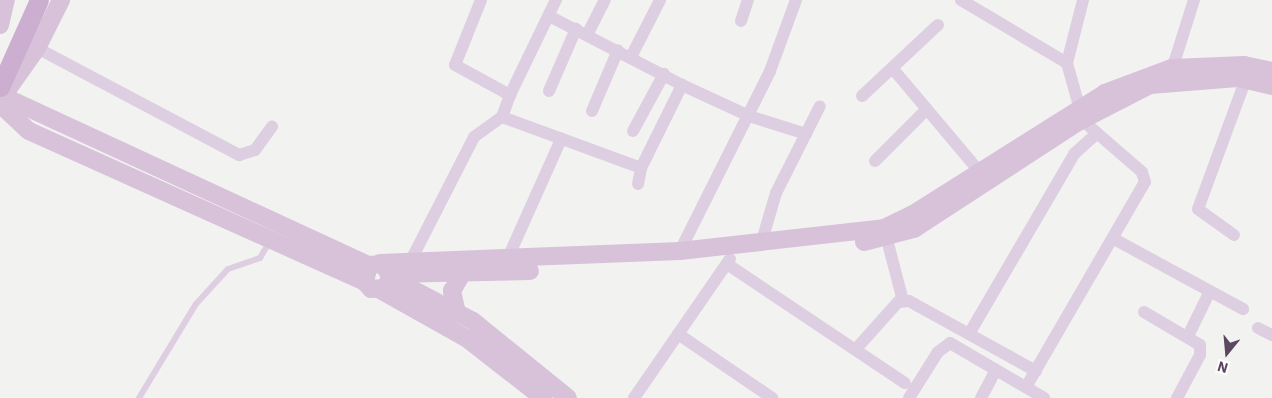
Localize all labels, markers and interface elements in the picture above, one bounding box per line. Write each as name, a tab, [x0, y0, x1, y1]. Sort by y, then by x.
north arrow	[1202, 328, 1252, 378]
text: N	[1215, 357, 1230, 377]

